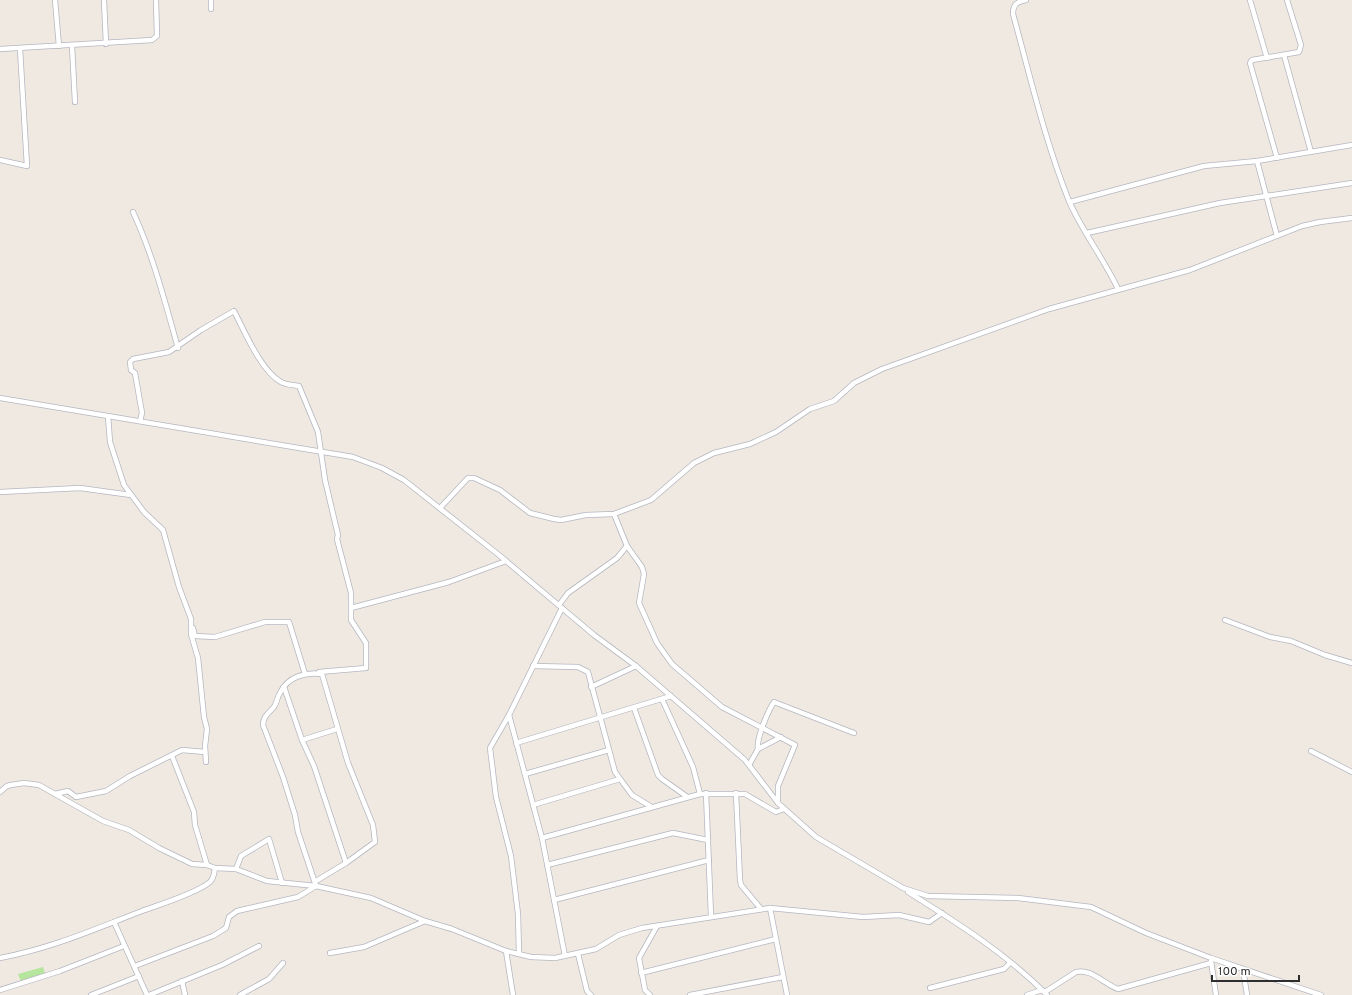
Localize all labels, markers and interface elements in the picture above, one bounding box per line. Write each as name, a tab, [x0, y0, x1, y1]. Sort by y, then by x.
scale bar	[1212, 957, 1299, 983]
text: 100 m	[1218, 964, 1251, 980]

